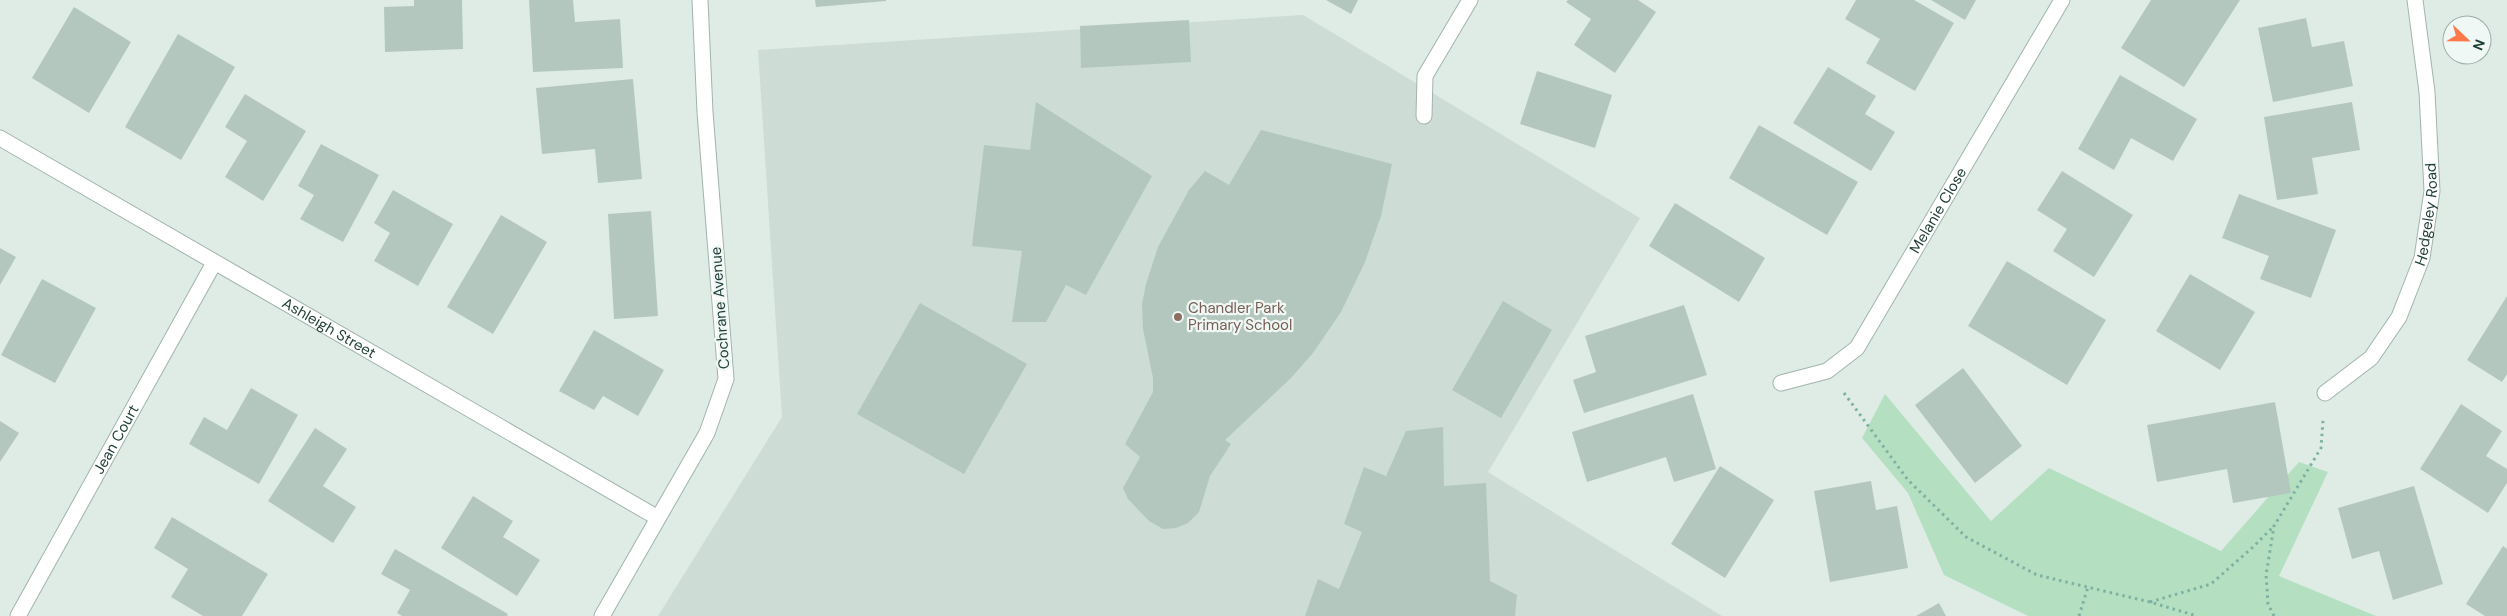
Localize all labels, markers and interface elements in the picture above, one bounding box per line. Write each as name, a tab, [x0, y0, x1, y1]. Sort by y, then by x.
north arrow	[2442, 15, 2492, 65]
text: N	[2469, 37, 2489, 53]
street label: Hedgeley Road	[2410, 162, 2442, 269]
street label: Melanie Close	[1905, 164, 1971, 257]
street label: Cochrane Avenue	[706, 246, 734, 370]
street label: Ashleigh Street	[279, 293, 380, 363]
place label: Chandler Park Primary School	[1188, 298, 1292, 335]
marker: Chandler Park Primary School	[1172, 311, 1184, 323]
street label: Jean Court	[89, 401, 143, 478]

